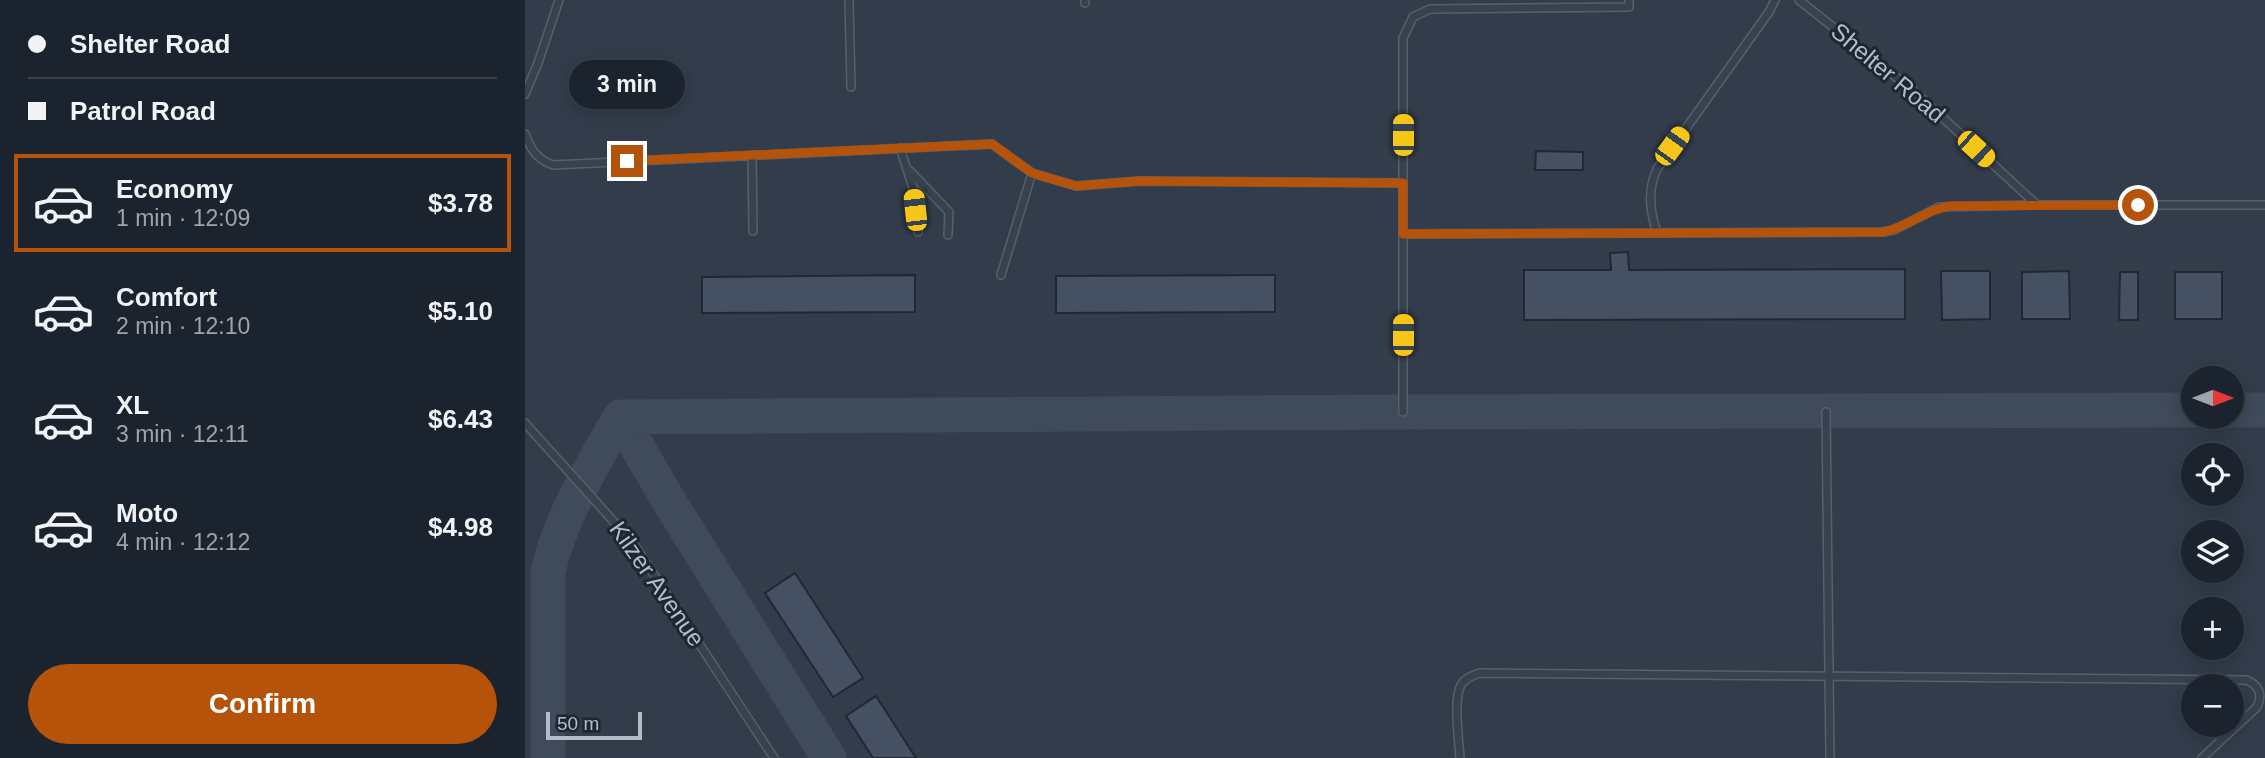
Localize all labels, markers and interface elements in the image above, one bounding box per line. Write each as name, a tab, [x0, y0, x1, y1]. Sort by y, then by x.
street label: Shelter Road	[1826, 17, 1951, 128]
text: Shelter Road	[70, 29, 230, 59]
callout: 3 min	[569, 60, 685, 108]
text: 3 min	[597, 71, 657, 97]
text: Patrol Road	[70, 96, 216, 126]
car	[1393, 114, 1414, 156]
car	[1652, 123, 1693, 169]
car	[1954, 127, 1999, 171]
route end	[611, 145, 643, 177]
icon: car	[32, 172, 95, 235]
text: Economy	[116, 174, 233, 204]
text: $3.78	[428, 188, 493, 218]
car	[903, 188, 928, 232]
route start	[2122, 189, 2154, 221]
text: 1 min · 12:09	[116, 205, 250, 231]
icon: car	[32, 280, 95, 343]
text: Comfort	[116, 282, 217, 312]
text: $5.10	[428, 296, 493, 326]
text: 2 min · 12:10	[116, 313, 250, 339]
car	[1393, 314, 1414, 356]
north arrow	[2181, 366, 2243, 429]
map controls	[2181, 366, 2244, 737]
icon: car	[32, 388, 95, 451]
text: XL	[116, 390, 149, 420]
text: $6.43	[428, 404, 493, 434]
text: 3 min · 12:11	[116, 421, 249, 447]
button: locate	[2181, 443, 2244, 506]
icon: car	[32, 496, 95, 559]
text: Moto	[116, 498, 178, 528]
text: $4.98	[428, 512, 493, 542]
street label: Kilzer Avenue	[604, 516, 710, 651]
button: layers	[2181, 520, 2244, 583]
text: 4 min · 12:12	[116, 529, 250, 555]
button: +	[2181, 597, 2244, 660]
button: Confirm	[28, 664, 497, 744]
button: −	[2181, 674, 2244, 737]
scale bar	[546, 709, 642, 741]
text: 50 m	[557, 713, 599, 734]

